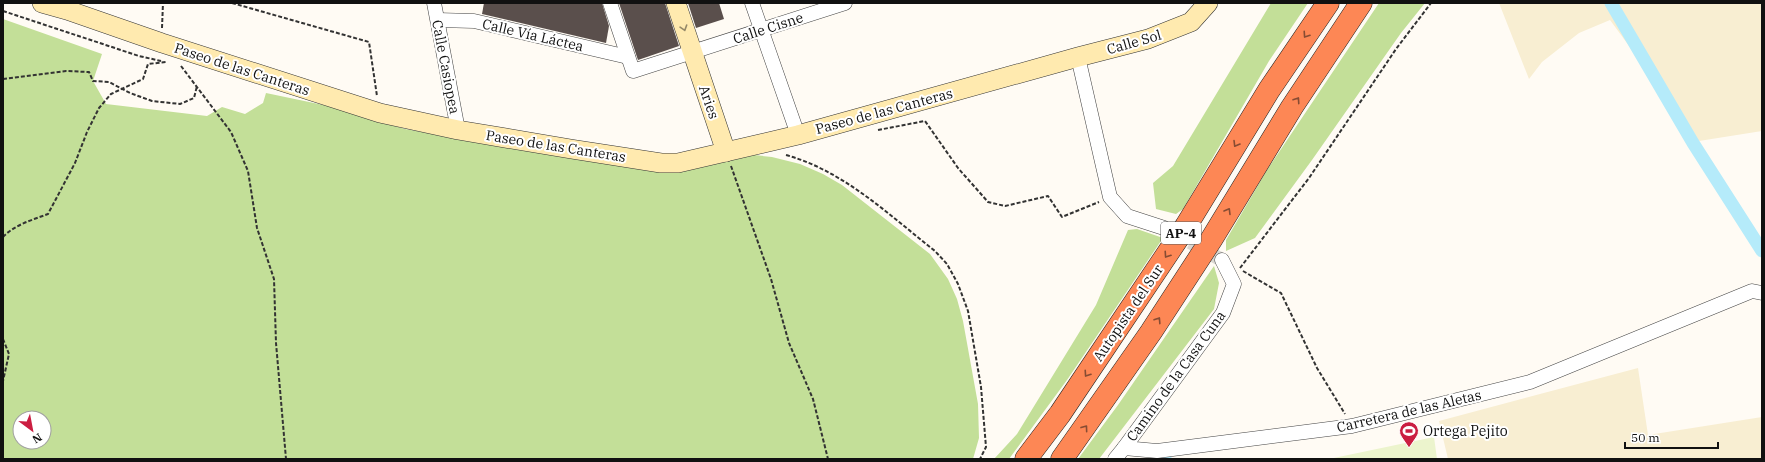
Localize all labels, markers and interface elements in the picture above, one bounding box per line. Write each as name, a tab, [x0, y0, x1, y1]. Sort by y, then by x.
street label: Calle Cisne	[731, 8, 805, 48]
street label: Calle Vía Láctea	[481, 15, 586, 55]
street label: Calle Casiopea	[428, 18, 464, 116]
one-way arrow	[679, 24, 688, 31]
street label: Calle Sol	[1105, 26, 1163, 58]
one-way arrow	[1303, 31, 1311, 38]
street label: Paseo de las Canteras	[172, 39, 312, 99]
street label: Aries	[695, 83, 723, 121]
street label: Paseo de las Canteras	[813, 84, 955, 138]
one-way arrow	[1292, 97, 1299, 104]
street label: Paseo de las Canteras	[485, 126, 627, 166]
one-way arrow	[1233, 140, 1240, 147]
one-way arrow	[1224, 208, 1231, 215]
road number: AP-4	[1161, 222, 1201, 244]
one-way arrow	[1165, 250, 1172, 257]
street label: Autopista del Sur	[1089, 260, 1167, 365]
street label: Camino de la Casa Cuna	[1122, 307, 1230, 445]
one-way arrow	[1153, 317, 1161, 324]
one-way arrow	[1084, 370, 1092, 377]
street label: Carretera de las Aletas	[1335, 386, 1483, 436]
north arrow	[12, 410, 52, 450]
sports icon: Ortega Pejito	[1398, 420, 1420, 448]
place label: Ortega Pejito	[1423, 422, 1508, 440]
scale bar	[1625, 424, 1718, 450]
one-way arrow	[1080, 425, 1087, 432]
text: N	[30, 430, 45, 447]
text: 50 m	[1631, 430, 1660, 445]

